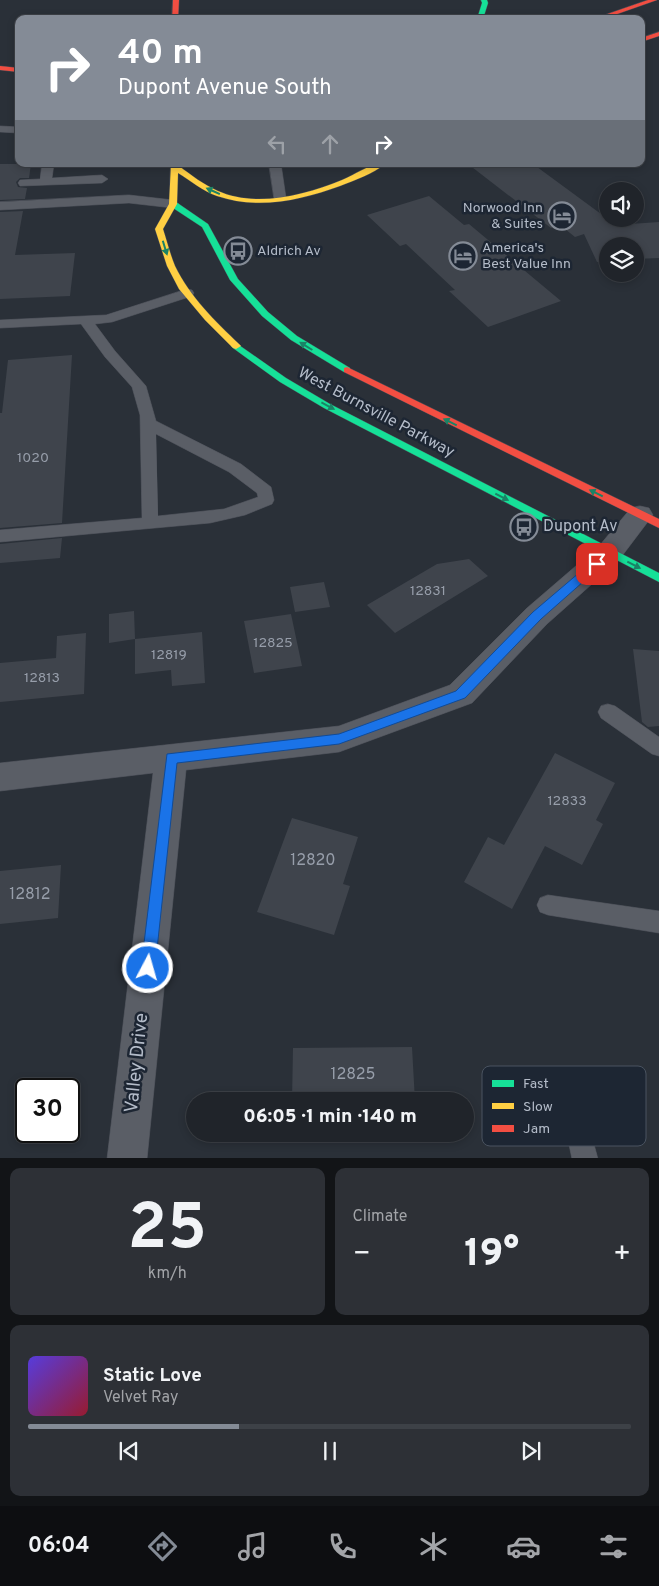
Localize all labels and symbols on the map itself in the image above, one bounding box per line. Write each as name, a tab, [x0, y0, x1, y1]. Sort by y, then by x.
one-way arrow	[206, 187, 220, 195]
place label: Norwood Inn & Suites	[463, 200, 543, 233]
hotel icon: Norwood Inn & Suites	[547, 201, 577, 231]
bus stop icon: Aldrich Av	[223, 236, 253, 266]
place label: America's Best Value Inn	[482, 240, 571, 273]
one-way arrow	[162, 241, 170, 256]
hotel icon: America's Best Value Inn	[448, 241, 478, 271]
place label: Aldrich Av	[257, 243, 321, 260]
one-way arrow	[300, 341, 313, 350]
street label: West Burnsville Parkway	[294, 363, 458, 463]
one-way arrow	[321, 402, 334, 411]
one-way arrow	[443, 417, 457, 425]
house number: 1020	[17, 450, 49, 467]
one-way arrow	[589, 489, 603, 497]
one-way arrow	[495, 493, 509, 501]
bus stop icon: Dupont Av	[509, 512, 539, 542]
place label: Dupont Av	[543, 517, 617, 537]
pin	[576, 543, 618, 585]
one-way arrow	[627, 562, 641, 570]
house number: 12831	[410, 583, 446, 600]
house number: 12825	[253, 635, 293, 652]
house number: 12819	[151, 647, 187, 664]
house number: 12813	[24, 670, 60, 687]
house number: 12833	[547, 793, 587, 810]
house number: 12820	[290, 851, 336, 871]
house number: 12812	[9, 885, 51, 905]
position arrow	[121, 941, 173, 993]
street label: Valley Drive	[120, 1012, 154, 1114]
house number: 12825	[331, 1065, 375, 1085]
legend	[482, 1066, 646, 1146]
text: Fast	[523, 1076, 549, 1093]
speed limit sign: 30	[15, 1078, 80, 1143]
text: Slow	[523, 1099, 553, 1116]
text: Jam	[523, 1121, 550, 1138]

